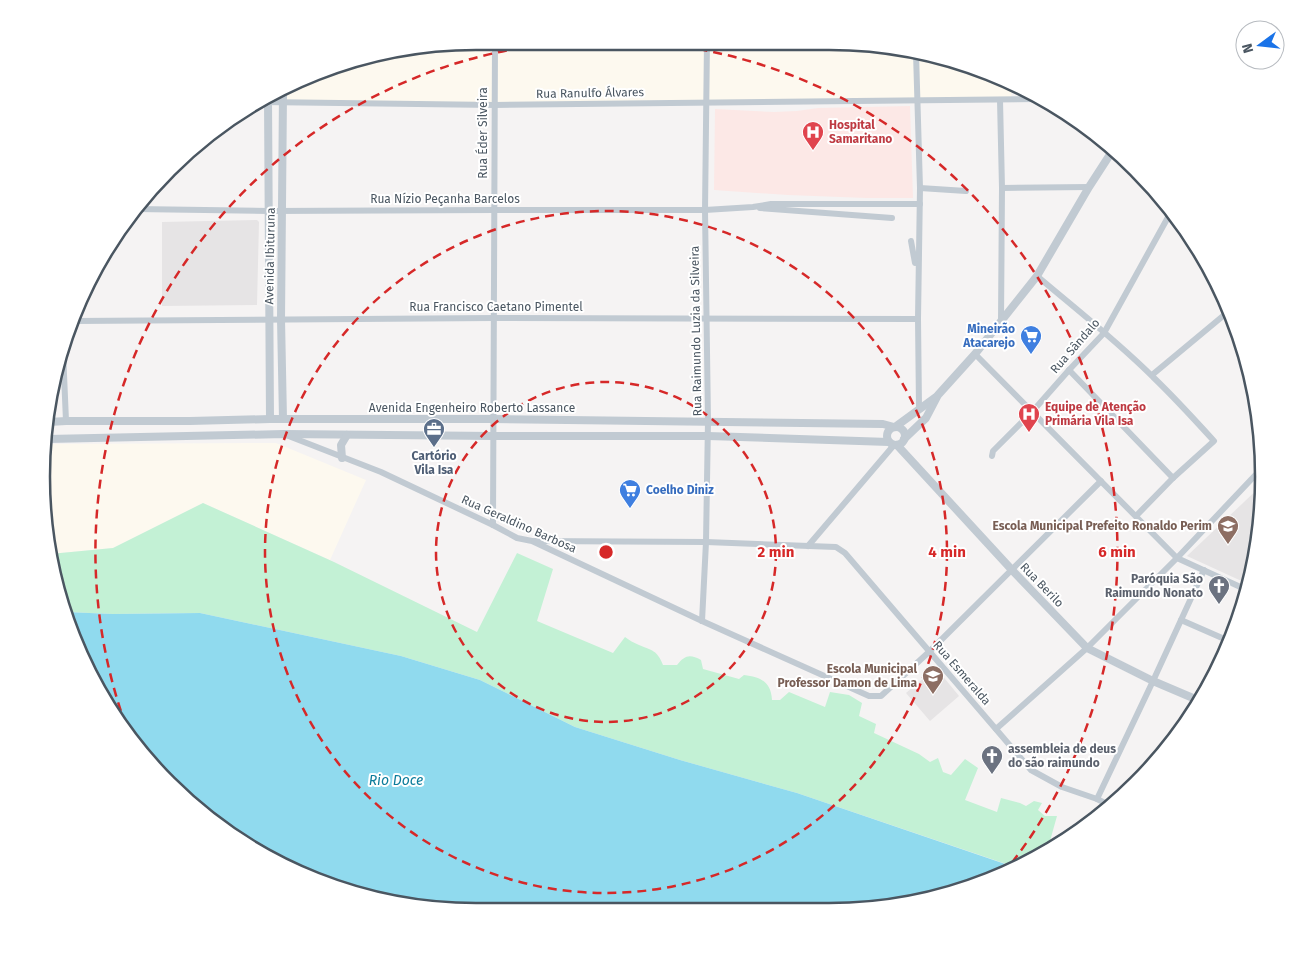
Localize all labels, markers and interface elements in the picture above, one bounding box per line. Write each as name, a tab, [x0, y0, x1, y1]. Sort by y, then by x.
north arrow	[1235, 20, 1285, 70]
text: N	[1239, 42, 1257, 55]
street label: Rua Ranulfo Álvares	[536, 84, 645, 101]
street label: Rua Éder Silveira	[475, 87, 490, 179]
place label: Hospital Samaritano	[829, 118, 892, 146]
hospital icon: Hospital Samaritano	[801, 120, 825, 151]
street label: Rua Nízio Peçanha Barcelos	[370, 192, 520, 206]
street label: Avenida Ibituruna	[262, 207, 278, 305]
street label: Rua Raimundo Luzia da Silveira	[688, 246, 704, 416]
street label: Rua Francisco Caetano Pimentel	[409, 300, 583, 314]
street label: Rua Sândalo	[1047, 316, 1103, 376]
place label: Mineirão Atacarejo	[962, 322, 1015, 350]
supermarket icon: Mineirão Atacarejo	[1019, 324, 1043, 355]
place label: Equipe de Atenção Primária Vila Isa	[1045, 400, 1146, 428]
street label: Avenida Engenheiro Roberto Lassance	[369, 401, 575, 415]
hospital icon: Equipe de Atenção Primária Vila Isa	[1017, 402, 1041, 433]
office icon: Cartório Vila Isa	[422, 417, 446, 448]
place label: Cartório Vila Isa	[412, 449, 456, 477]
supermarket icon: Coelho Diniz	[618, 478, 642, 509]
place label: Coelho Diniz	[646, 483, 714, 497]
street label: Rua Geraldino Barbosa	[459, 492, 579, 556]
school or university icon: Escola Municipal Prefeito Ronaldo Perim	[1216, 514, 1240, 545]
place label: Escola Municipal Prefeito Ronaldo Perim	[992, 519, 1212, 533]
centre of rings	[597, 543, 615, 561]
text: 2 min	[758, 543, 794, 561]
text: 4 min	[928, 543, 966, 561]
text: 6 min	[1098, 543, 1136, 561]
street label: Rua Berilo	[1017, 560, 1067, 610]
place label: Paróquia São Raimundo Nonato	[1105, 572, 1203, 600]
church icon: Paróquia São Raimundo Nonato	[1207, 574, 1231, 605]
street label: Rua Esmeralda	[930, 638, 994, 708]
place label: Escola Municipal Professor Damon de Lima	[778, 662, 917, 690]
school or university icon: Escola Municipal Professor Damon de Lima	[921, 664, 945, 695]
place label: assembleia de deus do são raimundo	[1008, 742, 1116, 770]
church icon: assembleia de deus do são raimundo	[980, 744, 1004, 775]
water label: Rio Doce	[369, 772, 423, 789]

